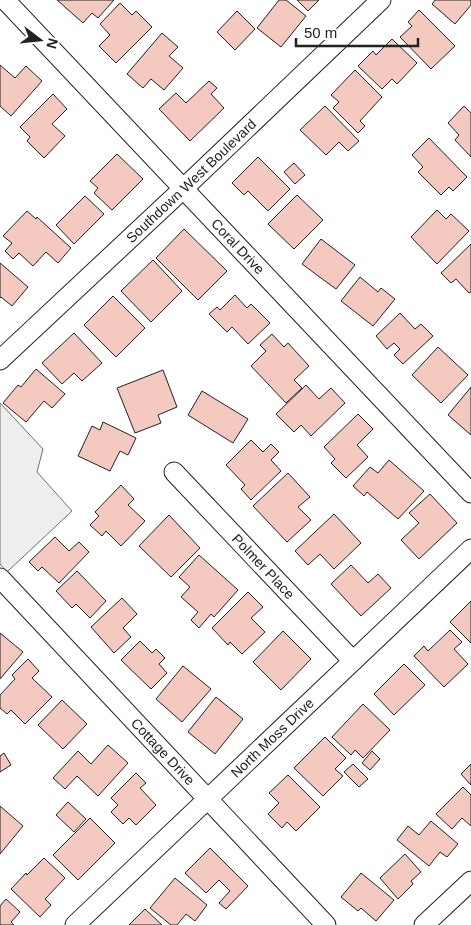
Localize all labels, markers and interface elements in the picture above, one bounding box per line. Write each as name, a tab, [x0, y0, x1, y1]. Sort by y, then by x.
north arrow	[15, 15, 65, 65]
scale bar	[296, 15, 418, 47]
text: 50 m	[304, 24, 337, 41]
text: N	[43, 37, 62, 51]
street label: Southdown West Boulevard	[123, 116, 259, 246]
street label: Coral Drive	[208, 215, 268, 277]
street label: Polmer Place	[229, 531, 298, 602]
street label: North Moss Drive	[227, 695, 317, 781]
street label: Cottage Drive	[128, 715, 198, 788]

